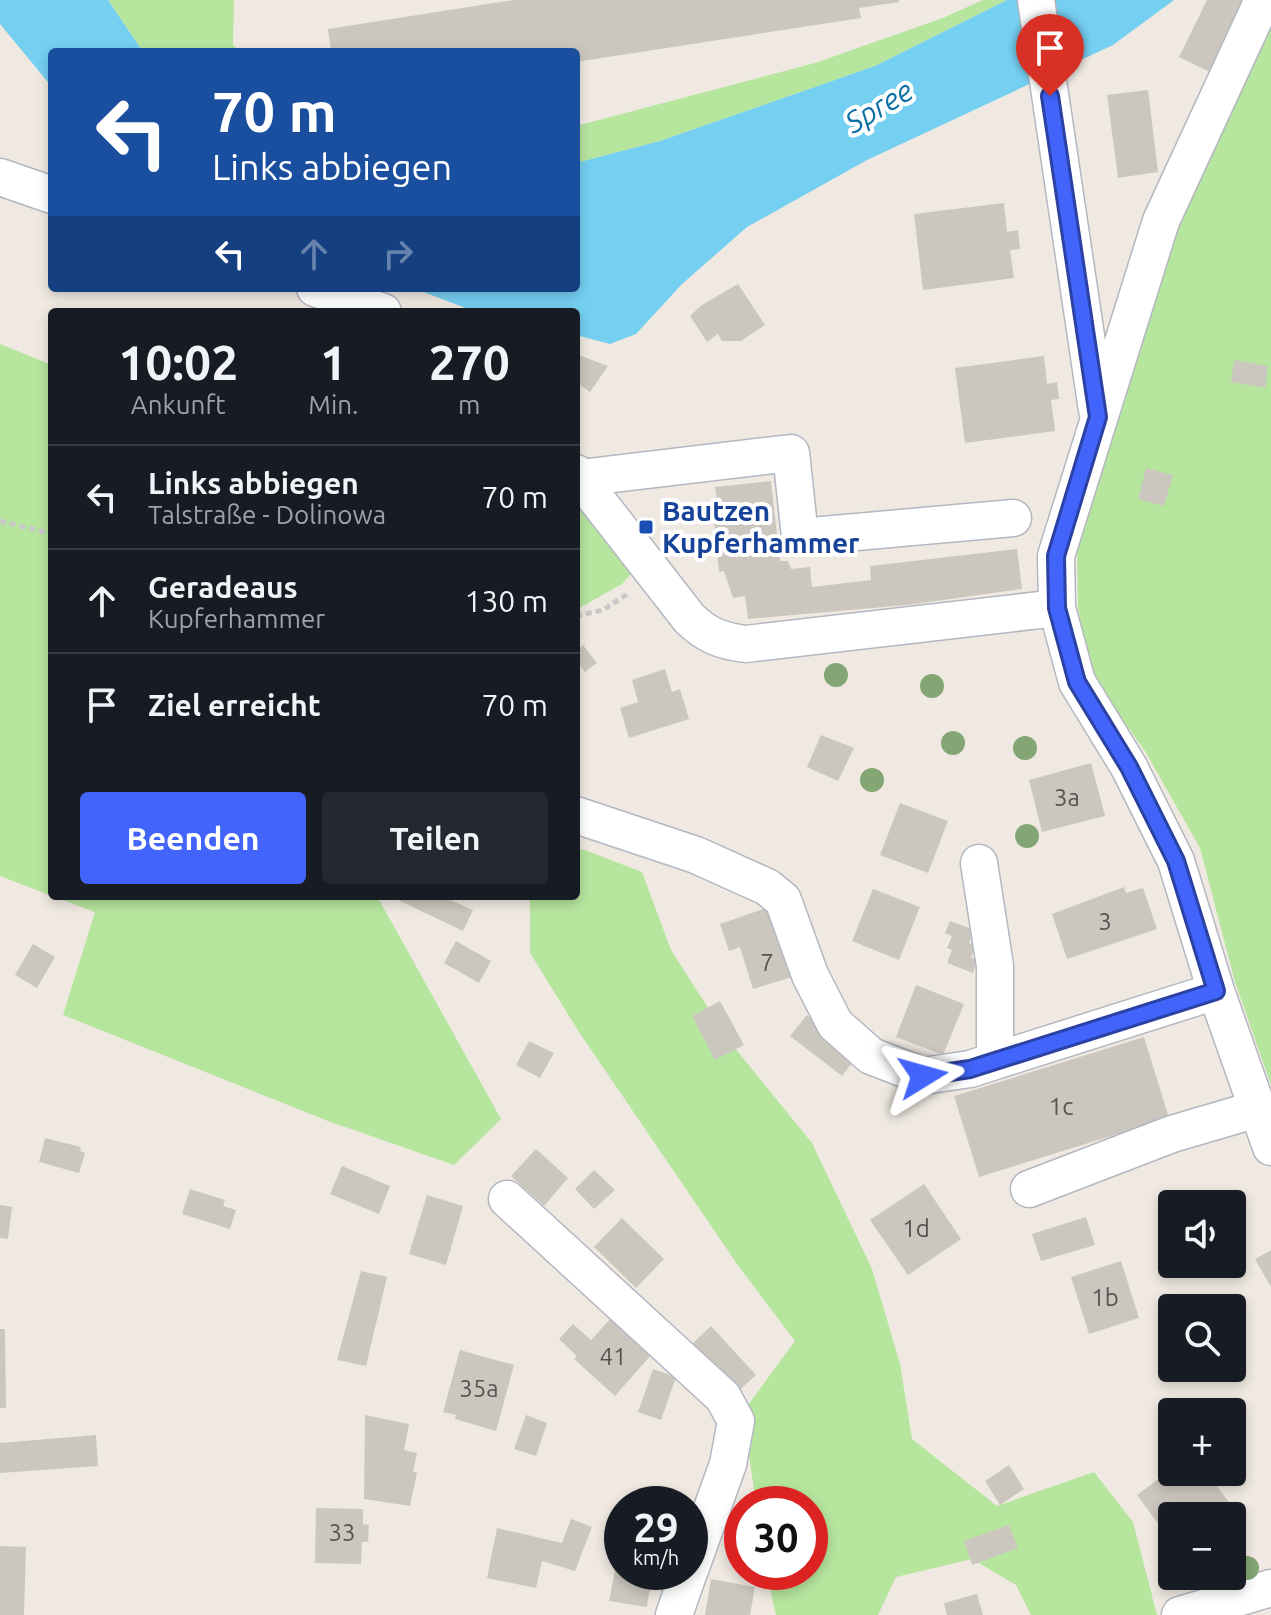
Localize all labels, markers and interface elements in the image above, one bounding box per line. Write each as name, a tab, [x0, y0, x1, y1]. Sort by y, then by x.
pin	[1016, 14.0, 1084, 96]
icon: arrive	[1028, 26, 1072, 70]
water label: Spree	[838, 73, 918, 140]
icon: left	[80, 80, 184, 184]
text: 70 m	[212, 80, 337, 143]
text: Links abbiegen	[212, 146, 452, 187]
icon: left	[208, 232, 252, 276]
icon: ahead	[292, 232, 336, 276]
icon: right	[376, 232, 420, 276]
text: 10:02	[118, 335, 238, 389]
text: 1	[320, 335, 347, 389]
text: 270	[429, 335, 510, 389]
text: Ankunft	[131, 390, 226, 419]
text: Min.	[308, 390, 359, 419]
text: m	[458, 390, 480, 419]
text: Links abbiegen	[148, 466, 359, 500]
icon: left	[80, 475, 124, 519]
text: 70 m	[481, 480, 548, 514]
place label: Bautzen Kupferhammer	[662, 495, 860, 558]
text: Talstraße - Dolinowa	[148, 500, 386, 529]
marker: Bautzen Kupferhammer	[637, 518, 655, 536]
text: Geradeaus	[148, 570, 298, 604]
icon: ahead	[80, 579, 124, 623]
text: 130 m	[464, 584, 548, 618]
text: Kupferhammer	[148, 604, 325, 633]
icon: arrive	[80, 683, 124, 727]
text: Ziel erreicht	[148, 688, 321, 722]
text: 70 m	[481, 688, 548, 722]
house number: 3a	[1054, 784, 1080, 811]
button: Beenden	[80, 792, 306, 884]
button: Teilen	[322, 792, 548, 884]
house number: 3	[1098, 908, 1112, 935]
house number: 7	[760, 949, 774, 976]
position arrow	[881, 1034, 965, 1118]
house number: 1c	[1049, 1093, 1073, 1120]
map controls	[1158, 1190, 1246, 1590]
button: sound	[1158, 1190, 1246, 1278]
house number: 1d	[902, 1215, 930, 1242]
house number: 1b	[1091, 1284, 1119, 1311]
button: search	[1158, 1294, 1246, 1382]
house number: 41	[599, 1343, 627, 1370]
house number: 35a	[459, 1375, 499, 1402]
button: +	[1158, 1398, 1246, 1486]
speed limit sign: 30	[724, 1486, 828, 1590]
button: −	[1158, 1502, 1246, 1590]
text: 29	[633, 1505, 679, 1550]
house number: 33	[328, 1519, 356, 1546]
text: km/h	[633, 1546, 679, 1569]

